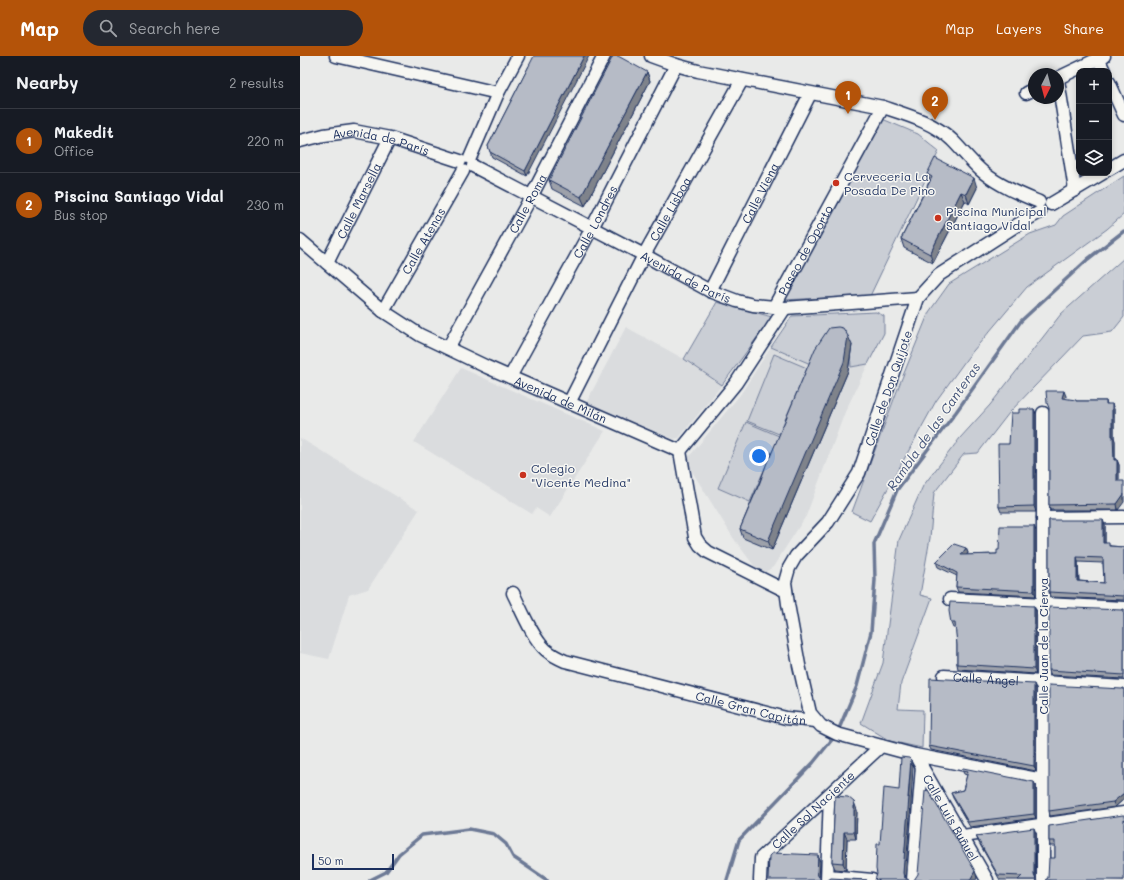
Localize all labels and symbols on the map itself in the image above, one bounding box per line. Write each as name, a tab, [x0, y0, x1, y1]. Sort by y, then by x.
north arrow	[1028, 68, 1064, 104]
pin: 1	[835, 81, 861, 114]
pin: 2	[922, 87, 948, 120]
street label: Avenida de París	[331, 123, 432, 158]
street label: Calle Marsella	[333, 160, 384, 241]
street label: Calle Viena	[738, 160, 782, 226]
place label: Cerveceria La Posada De Pino	[844, 168, 935, 198]
street label: Calle Roma	[505, 171, 550, 236]
street label: Calle Lisboa	[645, 174, 694, 244]
marker: Cerveceria La Posada De Pino	[831, 178, 841, 188]
street label: Calle Londres	[569, 182, 621, 261]
street label: Paseo de Oporto	[774, 202, 836, 298]
place label: Piscina Municipal Santiago Vidal	[946, 203, 1047, 233]
street label: Calle Atenas	[398, 204, 449, 277]
marker: Piscina Municipal Santiago Vidal	[933, 213, 943, 223]
street label: Avenida de París	[638, 247, 733, 306]
street label: Calle de Don Quijote	[861, 328, 915, 448]
water label: Rambla de las Canteras	[882, 359, 984, 493]
street label: Avenida de Milán	[512, 372, 610, 426]
your location	[749, 446, 769, 466]
place label: Colegio "Vicente Medina"	[531, 460, 631, 490]
marker: Colegio "Vicente Medina"	[518, 470, 528, 480]
street label: Calle Juan de la Cierva	[1035, 577, 1051, 715]
street label: Calle Ángel	[953, 669, 1019, 689]
street label: Calle Gran Capitán	[694, 687, 807, 728]
street label: Calle Sol Naciente	[768, 767, 858, 852]
street label: Calle Luis Buñuel	[920, 771, 982, 864]
scale bar	[312, 852, 394, 871]

